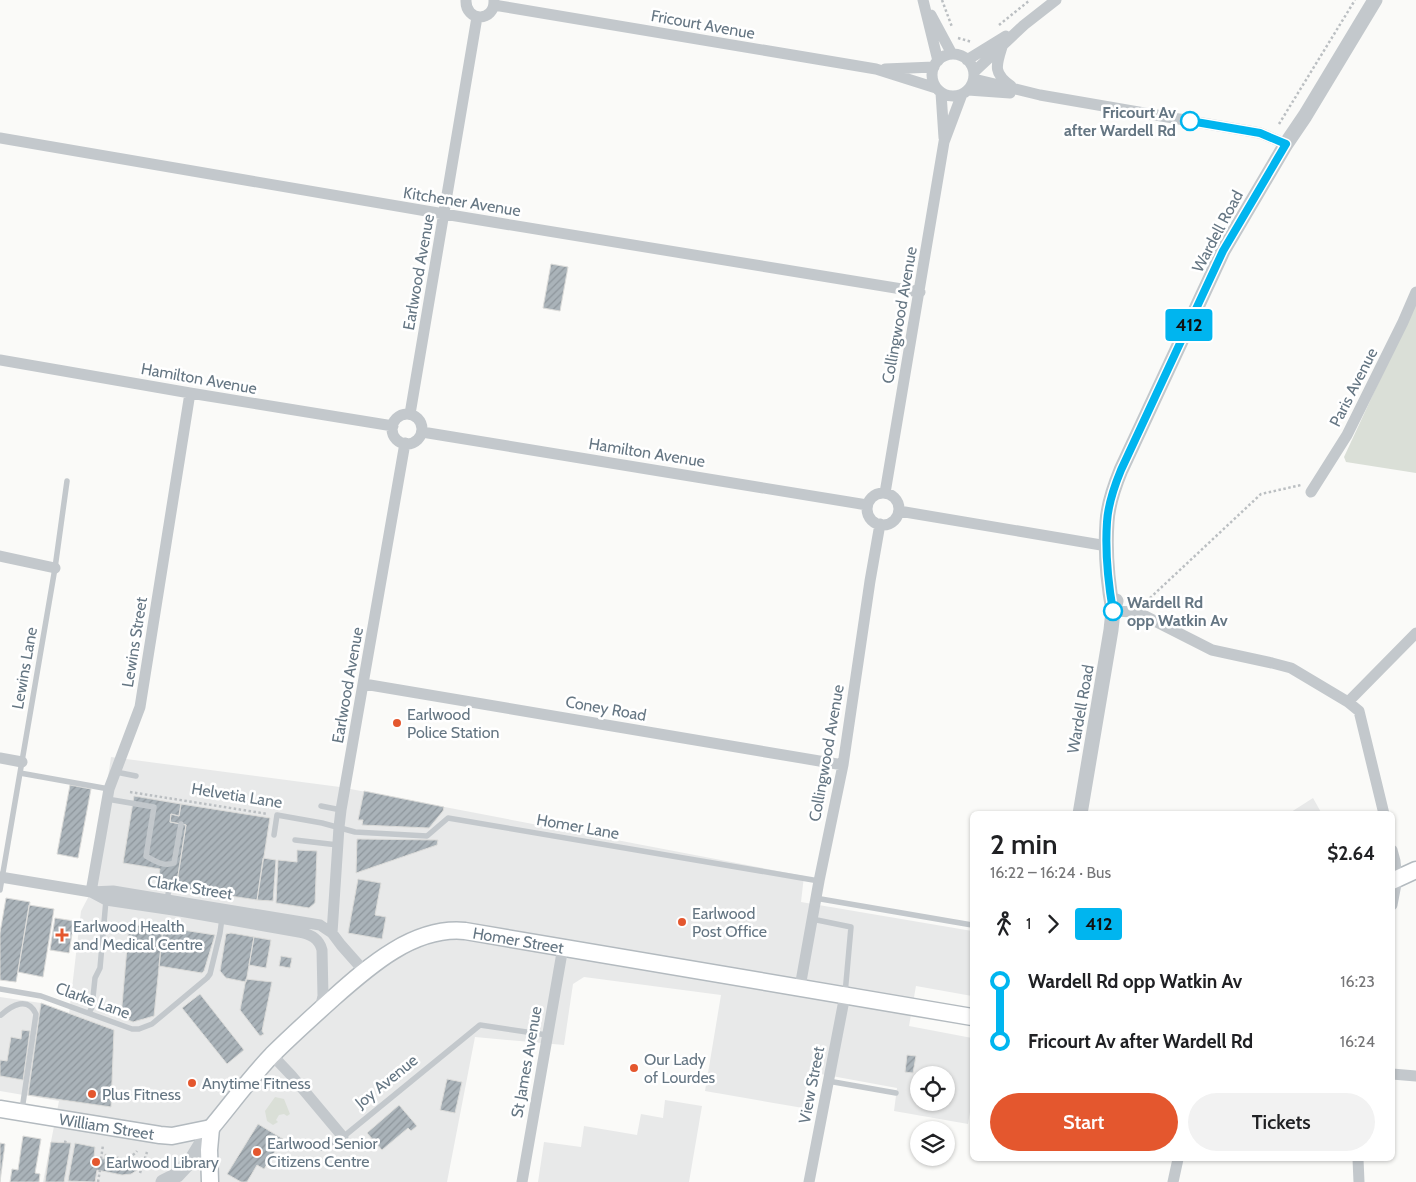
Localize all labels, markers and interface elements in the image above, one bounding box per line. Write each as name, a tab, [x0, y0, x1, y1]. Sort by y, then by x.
street label: Fricourt Avenue	[649, 6, 756, 43]
place label: Fricourt Av after Wardell Rd	[1064, 103, 1176, 140]
marker: Fricourt Av after Wardell Rd	[1180, 111, 1200, 131]
street label: Kitchener Avenue	[402, 183, 522, 220]
street label: Wardell Road	[1188, 187, 1247, 275]
street label: Earlwood Avenue	[399, 213, 438, 332]
street label: Collingwood Avenue	[878, 245, 921, 385]
line badge: 412	[1160, 309, 1218, 341]
text: 412	[1175, 314, 1203, 336]
street label: Paris Avenue	[1325, 345, 1381, 430]
street label: Hamilton Avenue	[139, 359, 258, 398]
street label: Hamilton Avenue	[587, 434, 706, 471]
place label: Wardell Rd opp Watkin Av	[1127, 593, 1228, 630]
street label: Lewins Street	[118, 595, 151, 689]
marker: Wardell Rd opp Watkin Av	[1103, 601, 1123, 621]
street label: Lewins Lane	[8, 626, 41, 711]
street label: Earlwood Avenue	[328, 626, 367, 745]
street label: Wardell Road	[1063, 663, 1098, 755]
street label: Collingwood Avenue	[805, 683, 848, 823]
street label: Coney Road	[564, 692, 648, 725]
place label: Earlwood Police Station	[407, 705, 499, 742]
marker: Earlwood Police Station	[391, 717, 403, 729]
street label: Helvetia Lane	[190, 779, 284, 812]
street label: Homer Lane	[535, 810, 621, 843]
text: 2 min	[990, 827, 1057, 861]
text: $2.64	[1327, 842, 1375, 865]
text: 16:22 – 16:24 · Bus	[990, 863, 1111, 882]
street label: Clarke Street	[146, 871, 235, 904]
place label: Earlwood Post Office	[692, 904, 767, 941]
icon: walk	[990, 910, 1018, 938]
icon: forward	[1039, 910, 1067, 938]
text: 412	[1085, 913, 1112, 935]
text: 1	[1026, 914, 1031, 933]
marker: Earlwood Post Office	[676, 916, 688, 928]
place label: Earlwood Health and Medical Centre	[73, 917, 203, 954]
street label: Homer Street	[471, 923, 566, 958]
marker: Earlwood Health and Medical Centre	[55, 928, 69, 942]
text: Wardell Rd opp Watkin Av	[1028, 970, 1242, 993]
text: 16:23	[1340, 972, 1375, 991]
street label: Clarke Lane	[53, 978, 133, 1023]
street label: St James Avenue	[507, 1005, 546, 1119]
text: Fricourt Av after Wardell Rd	[1028, 1030, 1253, 1053]
text: 16:24	[1340, 1032, 1375, 1051]
street label: View Street	[795, 1044, 828, 1125]
street label: Joy Avenue	[350, 1050, 421, 1113]
place label: Our Lady of Lourdes	[644, 1050, 716, 1087]
marker: Our Lady of Lourdes	[628, 1062, 640, 1074]
map controls	[910, 1066, 955, 1166]
button: locate	[910, 1066, 955, 1111]
place label: Anytime Fitness	[202, 1074, 311, 1093]
marker: Anytime Fitness	[186, 1077, 198, 1089]
place label: Plus Fitness	[102, 1085, 181, 1104]
marker: Plus Fitness	[86, 1088, 98, 1100]
button: Start	[990, 1093, 1178, 1151]
button: Tickets	[1188, 1093, 1375, 1151]
street label: William Street	[58, 1110, 156, 1144]
button: layers	[910, 1121, 955, 1166]
place label: Earlwood Senior Citizens Centre	[267, 1134, 379, 1171]
marker: Earlwood Senior Citizens Centre	[251, 1146, 263, 1158]
place label: Earlwood Library	[106, 1153, 219, 1172]
marker: Earlwood Library	[90, 1156, 102, 1168]

